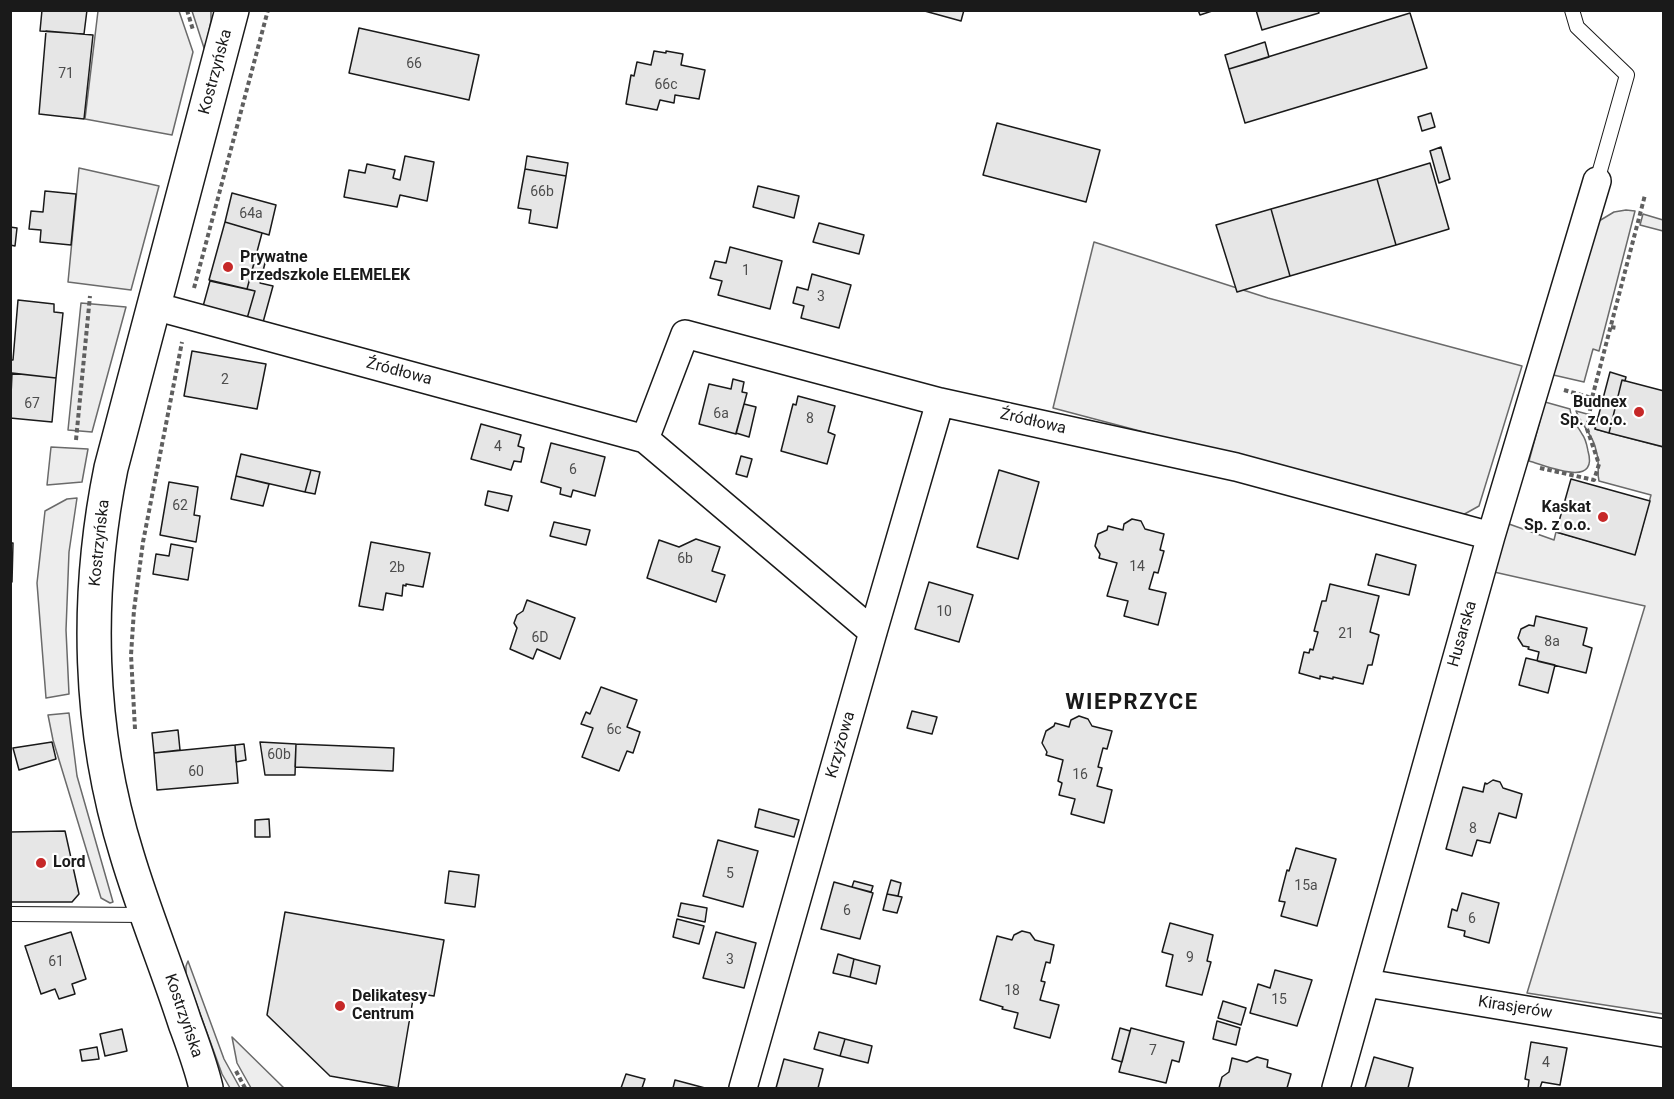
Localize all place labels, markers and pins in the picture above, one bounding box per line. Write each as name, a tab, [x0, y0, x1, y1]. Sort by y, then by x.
place label: Prywatne Przedszkole ELEMELEK	[240, 248, 410, 286]
marker: Prywatne Przedszkole ELEMELEK	[221, 260, 235, 274]
place label: Budnex Sp. z o.o.	[1560, 393, 1627, 431]
marker: Budnex Sp. z o.o.	[1632, 405, 1646, 419]
place label: Kaskat Sp. z o.o.	[1524, 498, 1591, 536]
marker: Kaskat Sp. z o.o.	[1596, 510, 1610, 524]
place label: Lord	[53, 853, 85, 873]
marker: Lord	[34, 856, 48, 870]
place label: Delikatesy Centrum	[352, 987, 427, 1025]
marker: Delikatesy Centrum	[333, 999, 347, 1013]

